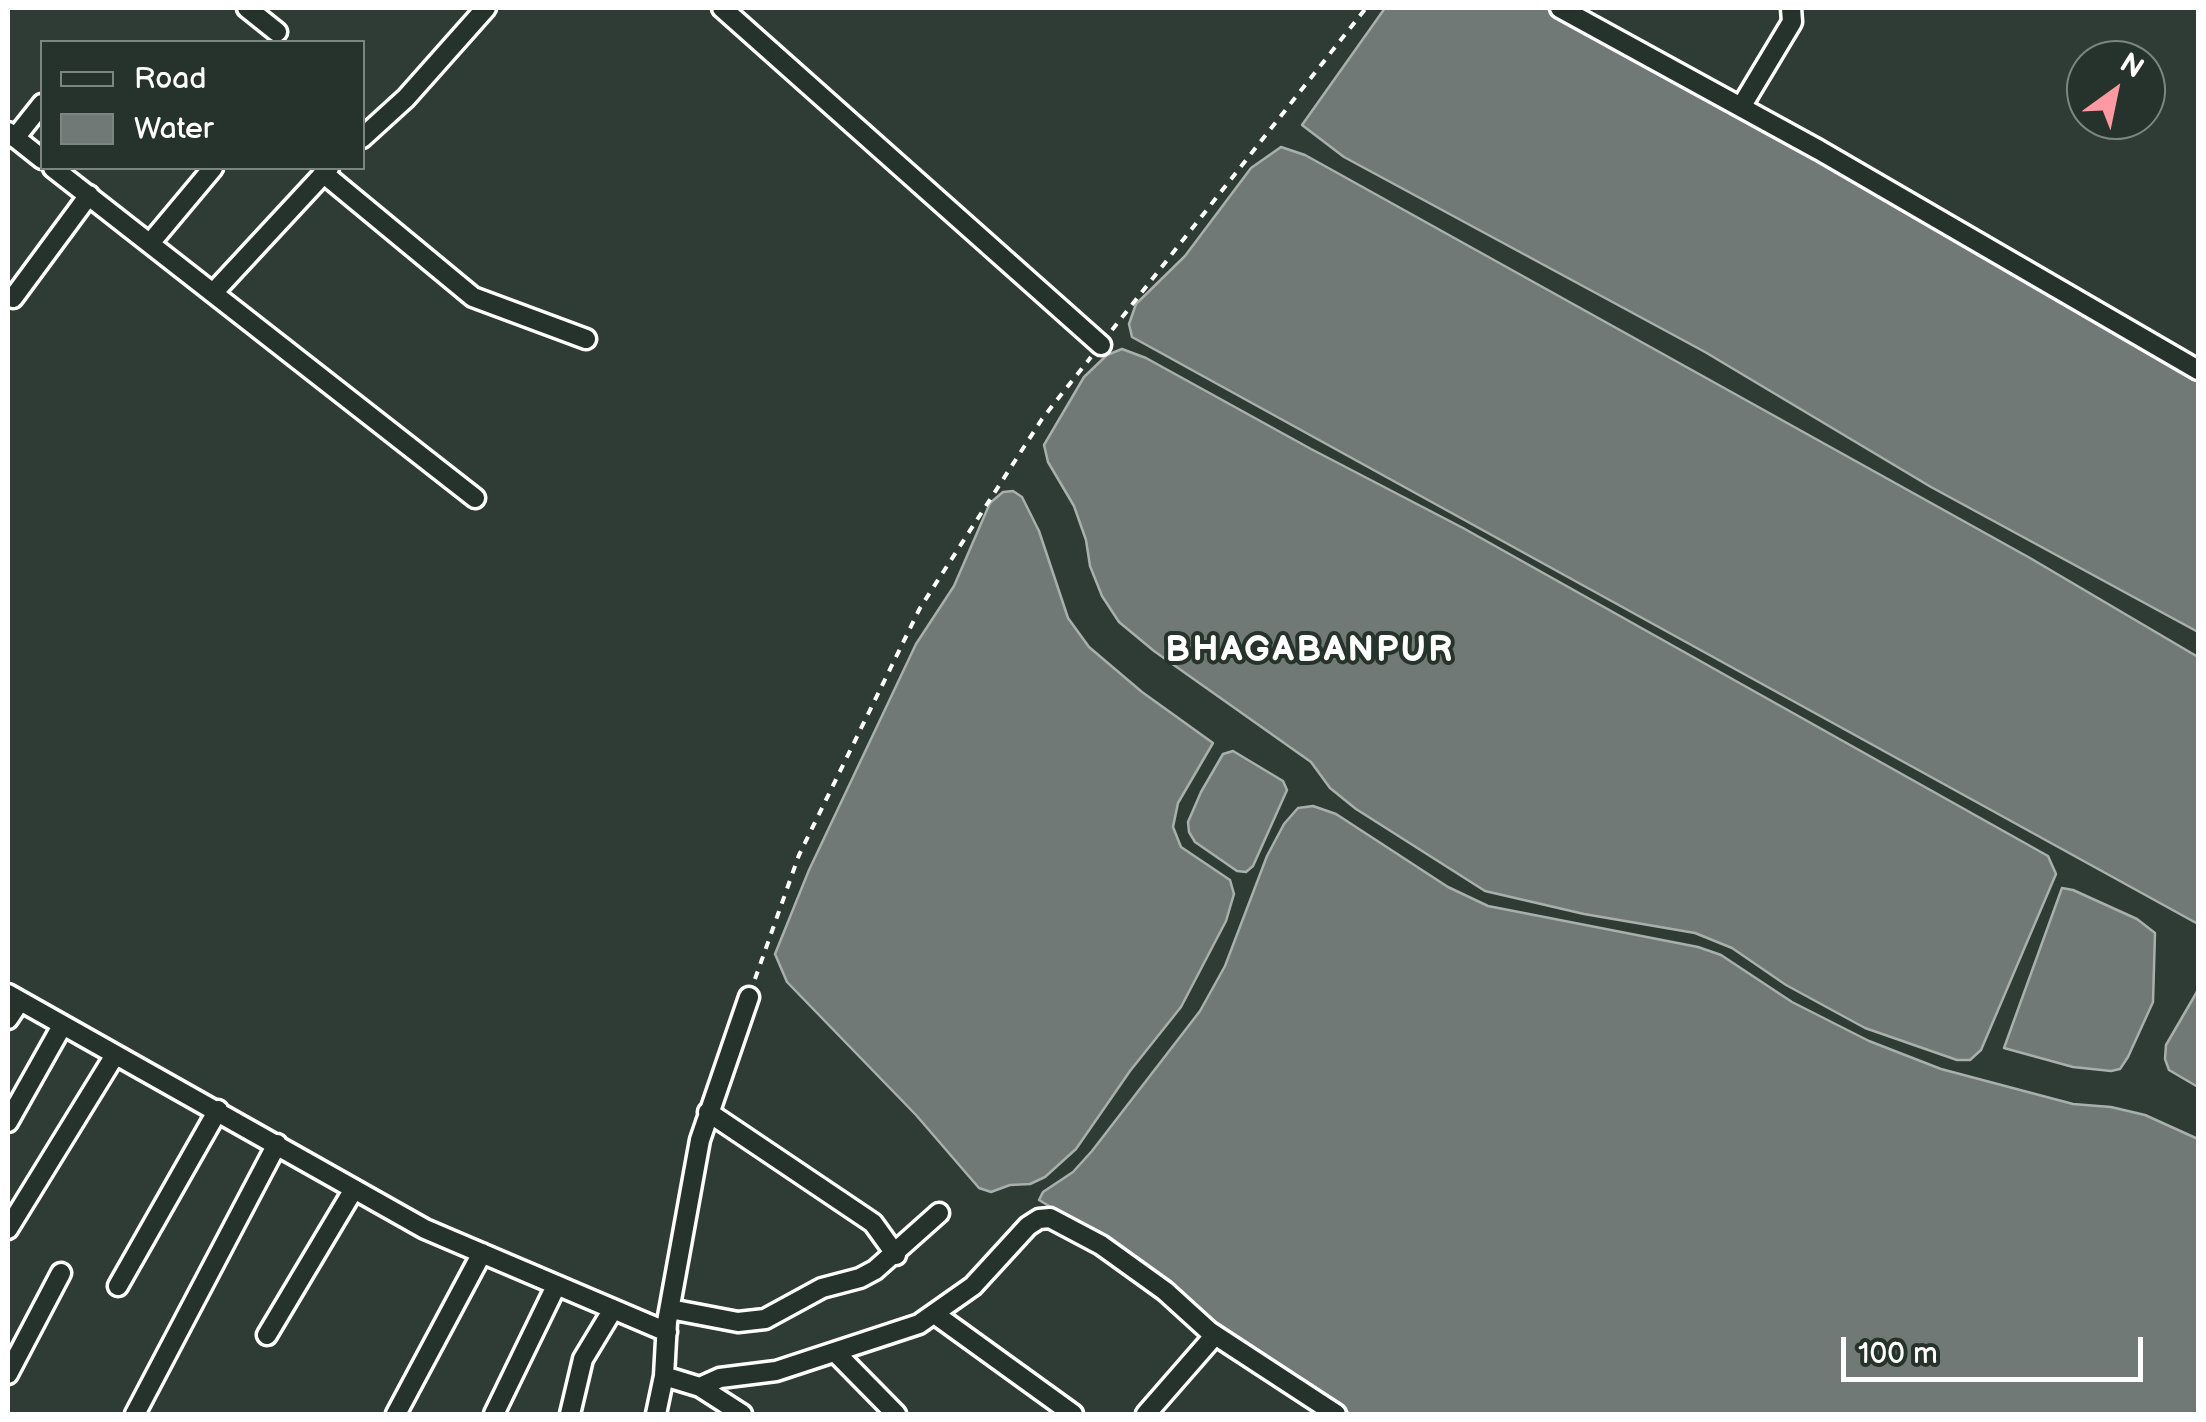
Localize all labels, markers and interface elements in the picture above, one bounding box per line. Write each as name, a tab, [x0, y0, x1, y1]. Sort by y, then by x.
legend	[40, 40, 365, 170]
north arrow	[2066, 40, 2166, 140]
text: N	[2114, 47, 2149, 86]
text: Road	[134, 61, 207, 97]
text: Water	[134, 111, 214, 147]
district label: BHAGABANPUR	[1165, 631, 1455, 673]
scale bar	[1846, 1317, 2148, 1379]
text: 100 m	[1858, 1336, 1938, 1372]

